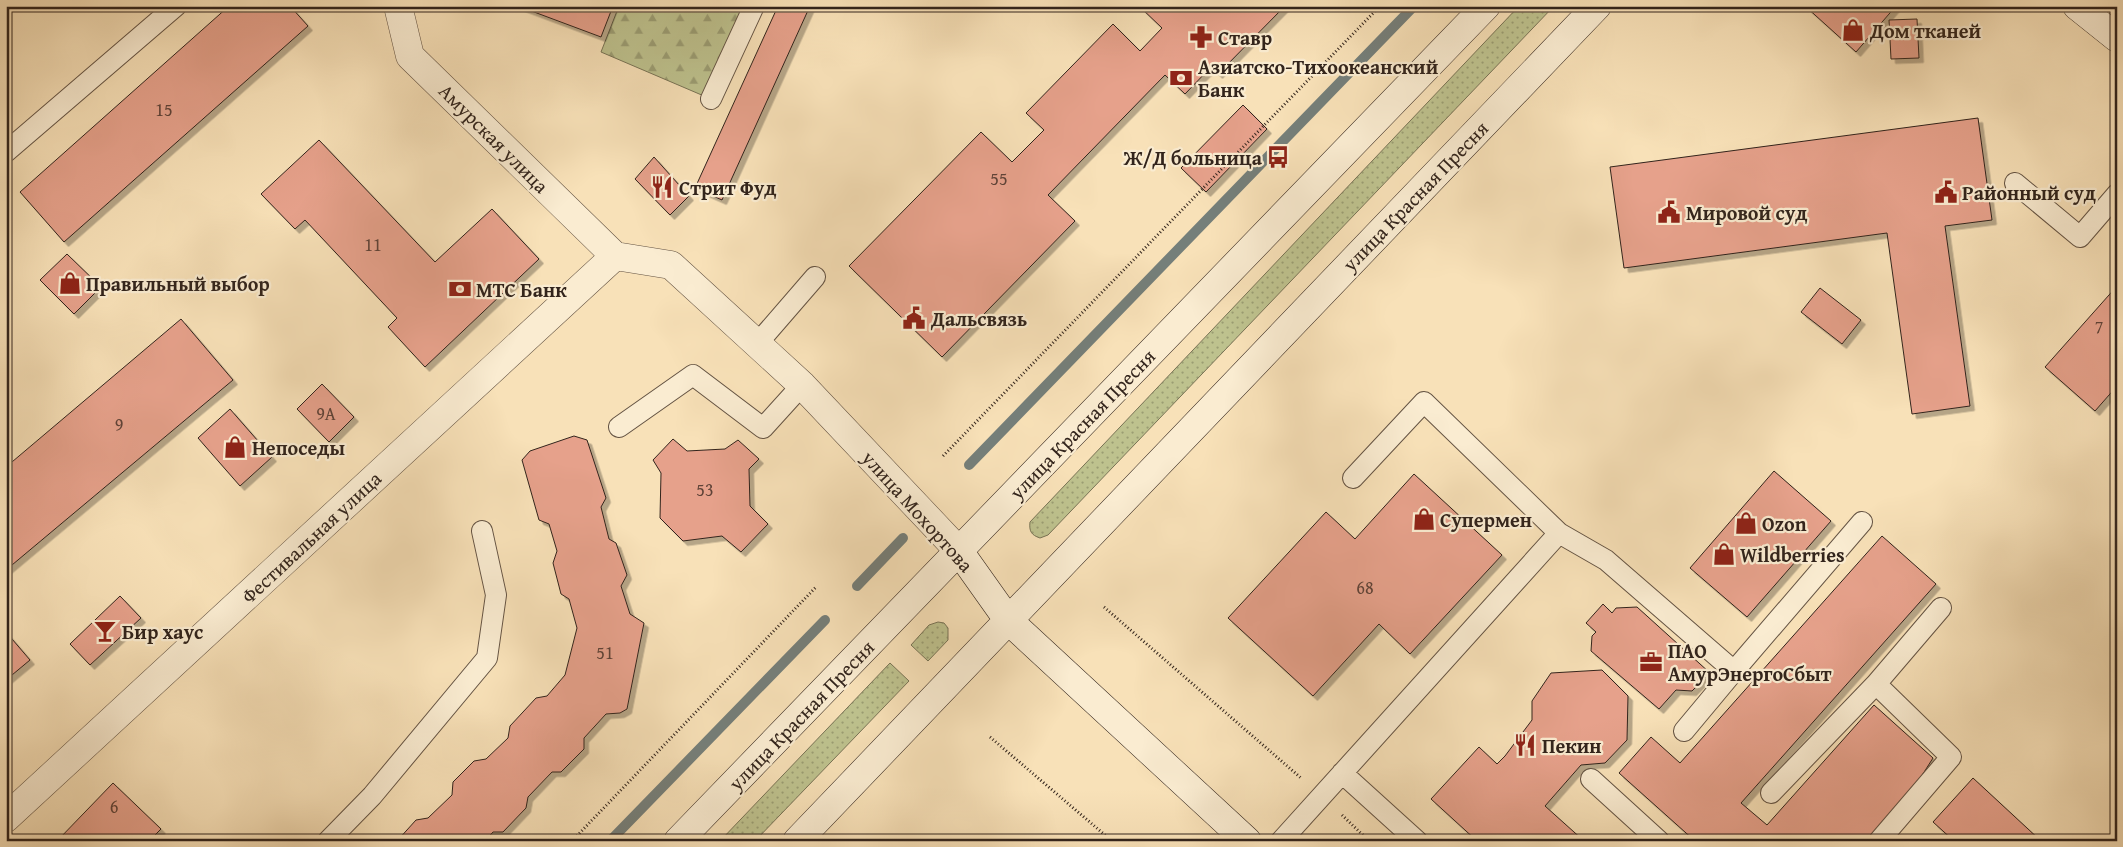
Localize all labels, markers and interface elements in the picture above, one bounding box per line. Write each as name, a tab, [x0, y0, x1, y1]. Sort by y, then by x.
place label: Дом тканей	[1869, 16, 1982, 45]
shop icon: Дом тканей	[1840, 17, 1866, 43]
place label: Ставр	[1218, 23, 1272, 52]
pharmacy icon: Ставр	[1188, 24, 1214, 50]
place label: Азиатско-Тихоокеанский Банк	[1198, 52, 1439, 104]
bank icon: Азиатско-Тихоокеанский Банк	[1168, 65, 1194, 91]
street label: Амурская улица	[433, 77, 556, 200]
house number: 15	[155, 96, 173, 123]
street label: улица Красная Пресня	[1335, 114, 1495, 278]
place label: Ж/Д больница	[1122, 143, 1263, 172]
bus stop icon: Ж/Д больница	[1265, 144, 1291, 170]
house number: 55	[990, 165, 1008, 192]
place label: Стрит Фуд	[679, 173, 777, 202]
restaurant icon: Стрит Фуд	[649, 174, 675, 200]
place label: Районный суд	[1962, 178, 2096, 207]
public building icon: Районный суд	[1933, 179, 1959, 205]
place label: Мировой суд	[1686, 198, 1808, 227]
public building icon: Мировой суд	[1656, 199, 1682, 225]
house number: 11	[364, 231, 382, 258]
place label: Правильный выбор	[86, 269, 270, 298]
shop icon: Правильный выбор	[57, 270, 83, 296]
place label: МТС Банк	[476, 275, 567, 304]
bank icon: МТС Банк	[447, 276, 473, 302]
place label: Дальсвязь	[930, 304, 1027, 333]
public building icon: Дальсвязь	[901, 305, 927, 331]
house number: 7	[2095, 313, 2103, 340]
street label: улица Красная Пресня	[1002, 342, 1162, 506]
house number: 9А	[316, 400, 336, 427]
house number: 9	[115, 411, 123, 438]
place label: Непоседы	[252, 433, 346, 462]
shop icon: Непоседы	[222, 434, 248, 460]
street label: улица Мохортова	[855, 443, 981, 579]
street label: Фестивальная улица	[234, 464, 388, 610]
house number: 53	[696, 476, 714, 503]
place label: Cупермен	[1440, 505, 1532, 534]
shop icon: Cупермен	[1411, 506, 1437, 532]
place label: Ozon	[1762, 509, 1807, 538]
shop icon: Ozon	[1733, 510, 1759, 536]
place label: Wildberries	[1740, 540, 1845, 569]
shop icon: Wildberries	[1711, 541, 1737, 567]
house number: 68	[1356, 574, 1374, 601]
place label: Бир хаус	[122, 617, 203, 646]
bar icon: Бир хаус	[92, 618, 118, 644]
street label: улица Красная Пресня	[721, 633, 881, 797]
place label: ПАО АмурЭнергоСбыт	[1668, 636, 1832, 688]
house number: 51	[596, 639, 614, 666]
office icon: ПАО АмурЭнергоСбыт	[1638, 649, 1664, 675]
place label: Пекин	[1542, 731, 1602, 760]
restaurant icon: Пекин	[1512, 732, 1538, 758]
house number: 6	[110, 793, 118, 820]

